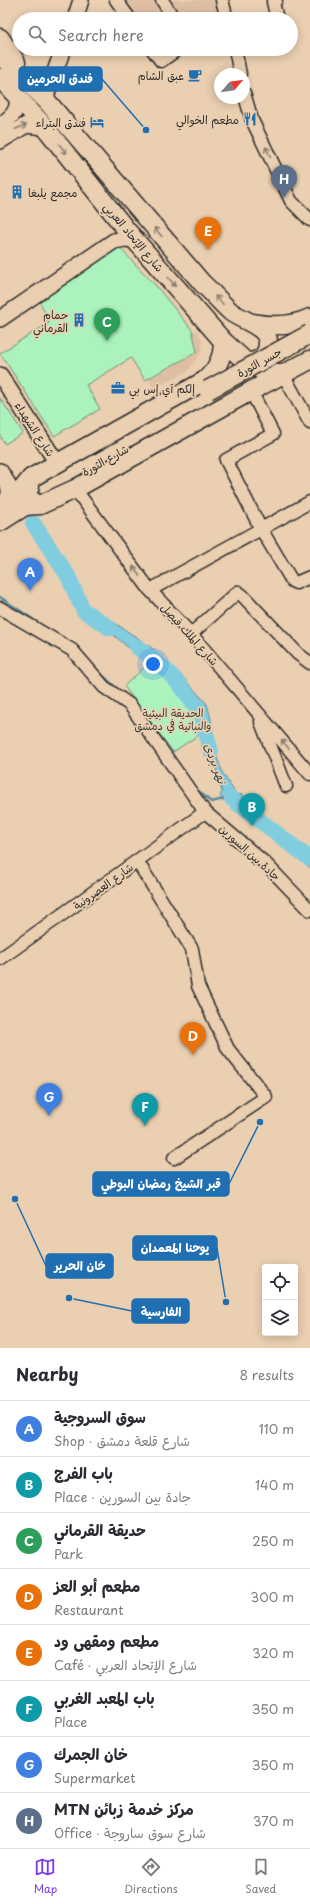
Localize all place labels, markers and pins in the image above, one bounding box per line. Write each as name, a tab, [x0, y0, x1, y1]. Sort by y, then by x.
callout: فندق الحرمين	[19, 67, 102, 91]
place label: عبق الشام	[138, 67, 184, 85]
cafe icon: عبق الشام	[187, 67, 203, 83]
place label: مطعم الخوالي	[176, 111, 239, 131]
restaurant icon: مطعم الخوالي	[242, 111, 258, 127]
place label: فندق البتراء	[36, 114, 86, 131]
hotel icon: فندق البتراء	[89, 114, 105, 130]
pin: H	[271, 165, 297, 198]
building icon: مجمع يلبغا	[9, 184, 25, 200]
place label: مجمع يلبغا	[28, 184, 77, 202]
pin: E	[195, 217, 221, 250]
place label: حمام القرماني	[33, 306, 68, 339]
pin: C	[94, 308, 120, 341]
building icon: حمام القرماني	[71, 312, 87, 328]
office icon: إلكم آي إس بي	[110, 380, 126, 396]
place label: إلكم آي إس بي	[129, 380, 195, 400]
pin: A	[17, 558, 43, 591]
pin: B	[239, 793, 265, 826]
pin: D	[180, 1022, 206, 1055]
pin: G	[36, 1083, 62, 1116]
pin: F	[132, 1093, 158, 1126]
callout: قبر الشيخ رمضان البوطي	[93, 1172, 229, 1196]
callout: يوحنا المعمدان	[133, 1236, 217, 1260]
callout: خان الحرير	[46, 1254, 113, 1278]
callout: الفارسية	[132, 1299, 189, 1323]

